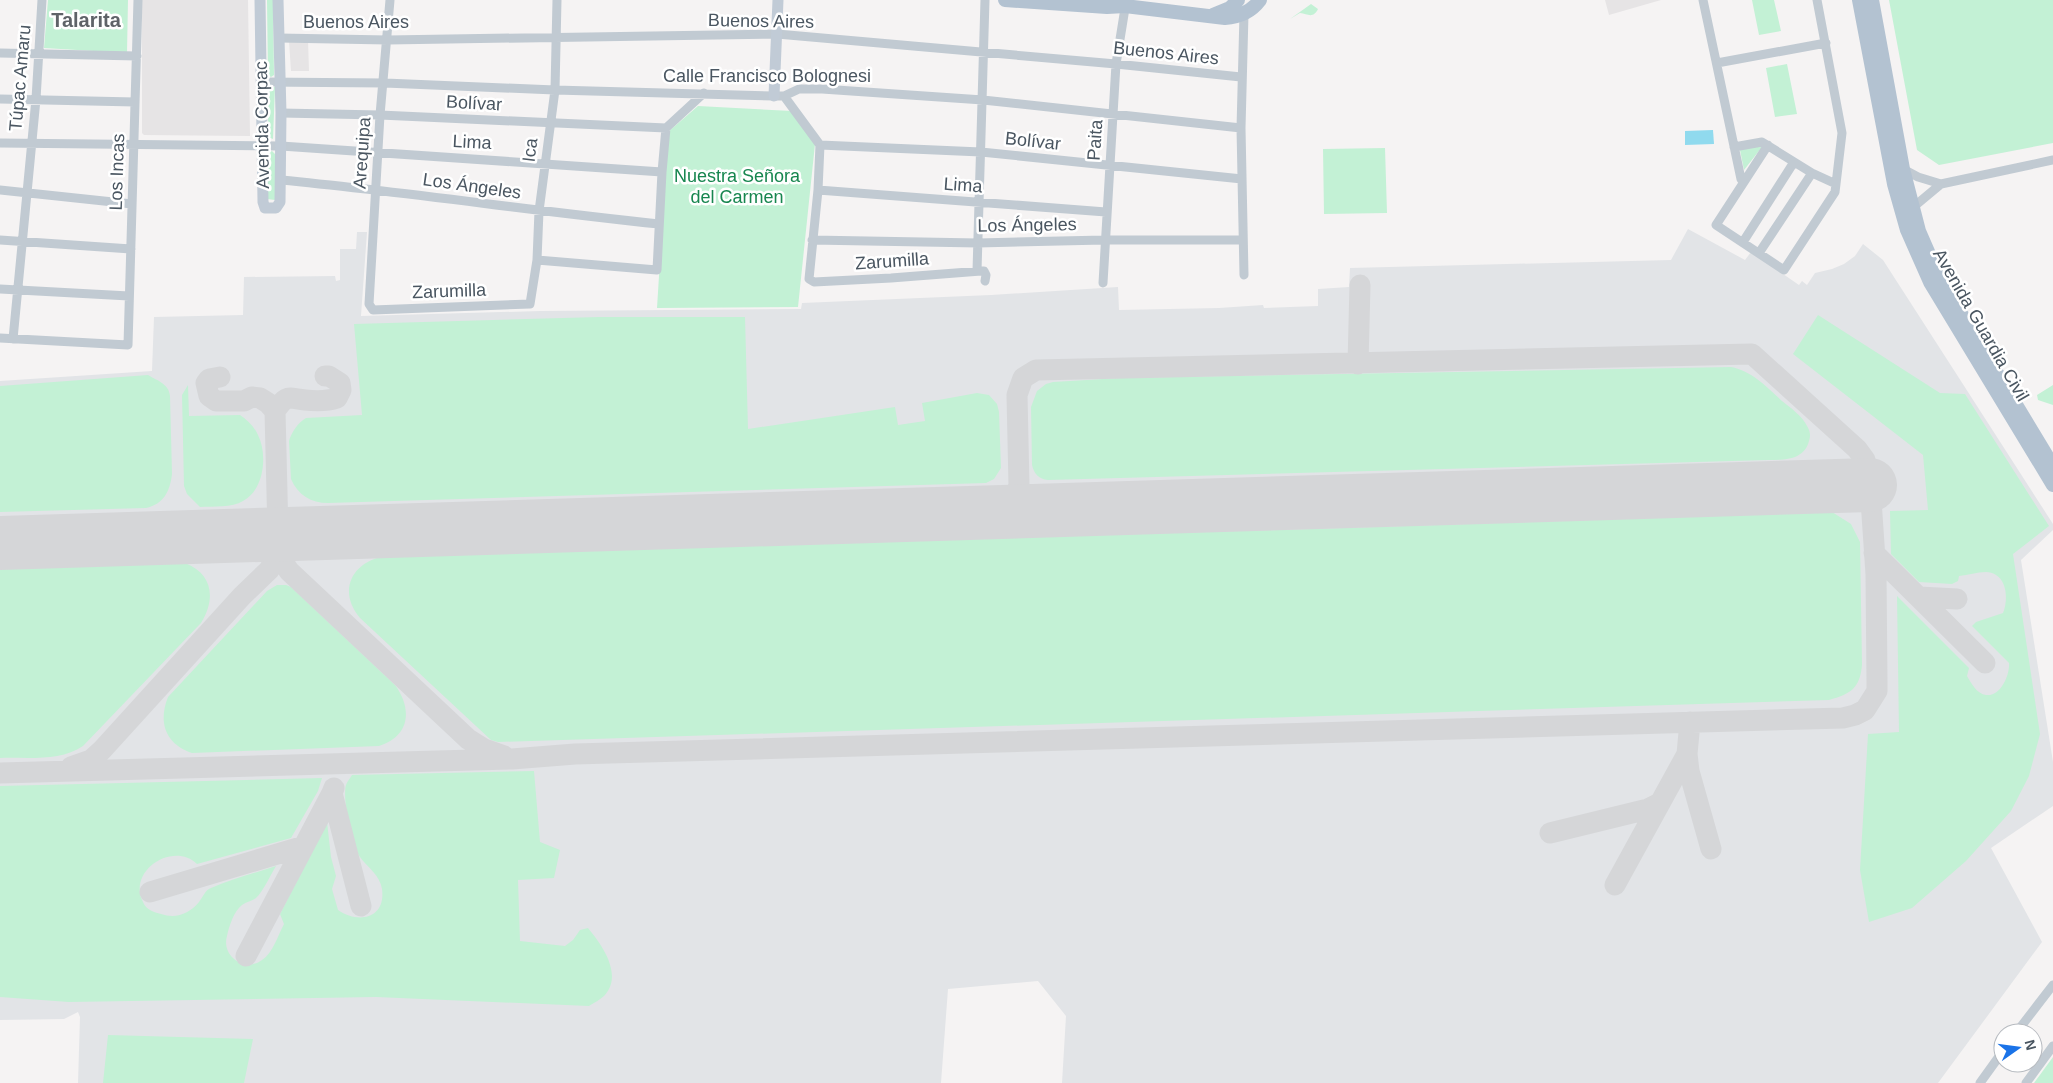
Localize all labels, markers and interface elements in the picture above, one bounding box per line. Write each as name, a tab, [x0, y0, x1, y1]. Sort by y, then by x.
district label: Talarita	[51, 9, 122, 31]
street label: Buenos Aires	[708, 10, 814, 32]
street label: Buenos Aires	[303, 12, 409, 32]
street label: Túpac Amaru	[5, 24, 35, 132]
street label: Buenos Aires	[1112, 38, 1220, 68]
street label: Avenida Corpac	[251, 61, 273, 189]
street label: Calle Francisco Bolognesi	[663, 66, 871, 86]
street label: Bolívar	[445, 92, 503, 114]
street label: Arequipa	[350, 115, 375, 190]
street label: Paita	[1084, 118, 1106, 161]
street label: Bolívar	[1004, 128, 1062, 154]
street label: Lima	[452, 131, 493, 153]
street label: Los Incas	[106, 133, 128, 211]
street label: Ica	[519, 136, 542, 163]
park label: Nuestra Señora del Carmen	[674, 166, 801, 207]
street label: Los Ángeles	[422, 169, 522, 203]
street label: Lima	[943, 174, 984, 196]
street label: Los Ángeles	[977, 214, 1077, 236]
street label: Avenida Guardia Civil	[1929, 245, 2033, 405]
street label: Zarumilla	[854, 248, 931, 274]
street label: Zarumilla	[412, 280, 487, 302]
north arrow	[1993, 1023, 2043, 1073]
text: N	[2022, 1038, 2040, 1052]

